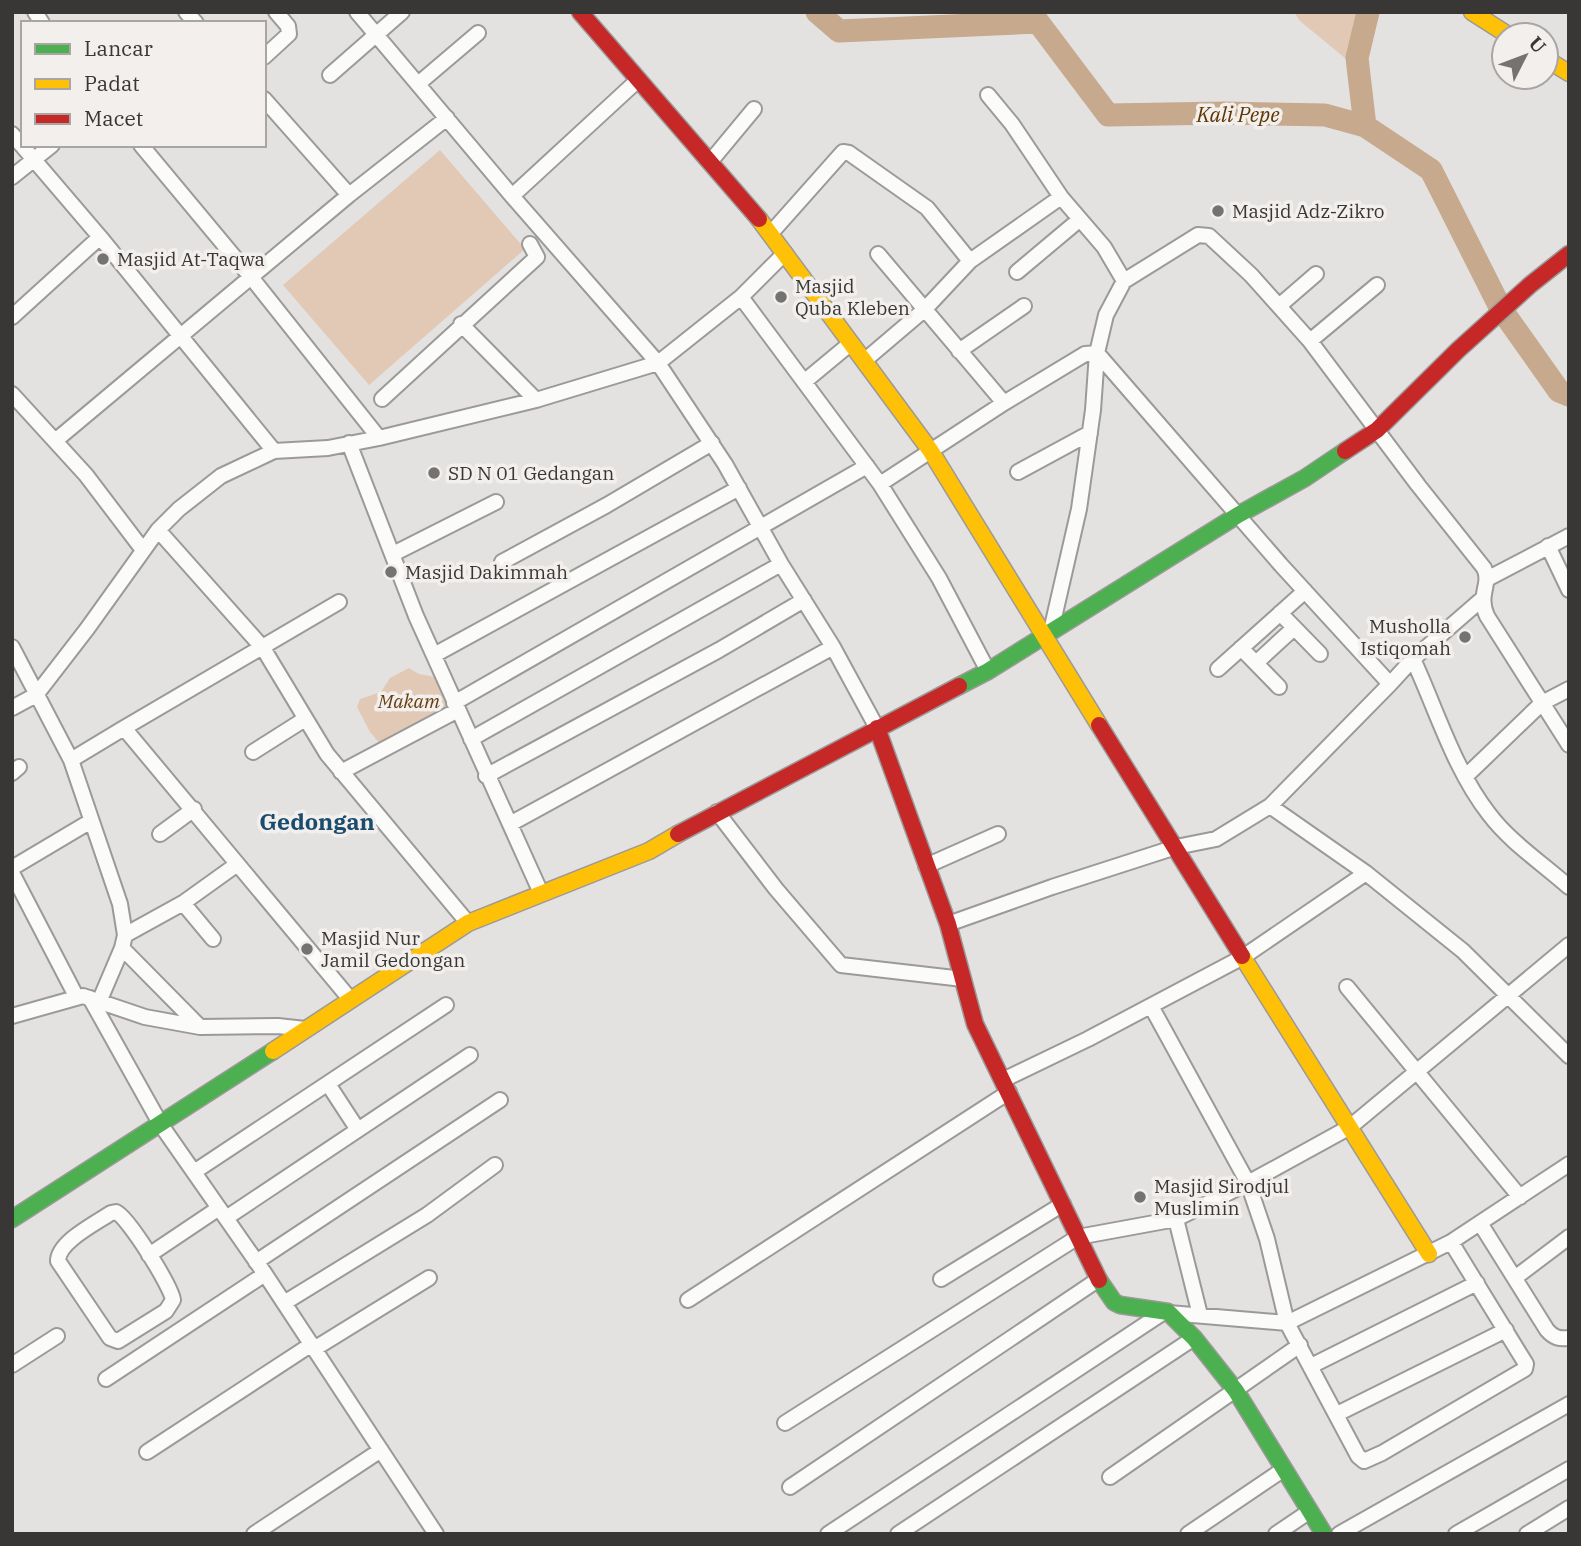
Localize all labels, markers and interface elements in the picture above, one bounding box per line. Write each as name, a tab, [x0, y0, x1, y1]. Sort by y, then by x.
legend	[21, 21, 266, 147]
north arrow	[1490, 21, 1560, 91]
text: U	[1524, 31, 1551, 58]
text: Lancar	[84, 34, 154, 62]
text: Padat	[84, 69, 140, 97]
water label: Kali Pepe	[1195, 100, 1280, 128]
text: Macet	[84, 104, 143, 132]
place label: Masjid Adz-Zikro	[1232, 199, 1385, 223]
marker: Masjid Adz-Zikro	[1210, 203, 1226, 219]
place label: Masjid At-Taqwa	[117, 247, 265, 271]
marker: Masjid At-Taqwa	[95, 251, 111, 267]
place label: Masjid Quba Kleben	[795, 274, 910, 320]
marker: Masjid Quba Kleben	[773, 289, 789, 305]
place label: SD N 01 Gedangan	[448, 461, 614, 485]
marker: SD N 01 Gedangan	[426, 465, 442, 481]
place label: Masjid Dakimmah	[405, 560, 568, 584]
marker: Masjid Dakimmah	[383, 564, 399, 580]
place label: Musholla Istiqomah	[1360, 614, 1451, 660]
marker: Musholla Istiqomah	[1457, 629, 1473, 645]
park label: Makam	[377, 689, 440, 713]
district label: Gedongan	[259, 806, 375, 836]
place label: Masjid Nur Jamil Gedongan	[321, 926, 465, 972]
marker: Masjid Nur Jamil Gedongan	[299, 941, 315, 957]
place label: Masjid Sirodjul Muslimin	[1154, 1174, 1289, 1220]
marker: Masjid Sirodjul Muslimin	[1132, 1189, 1148, 1205]

